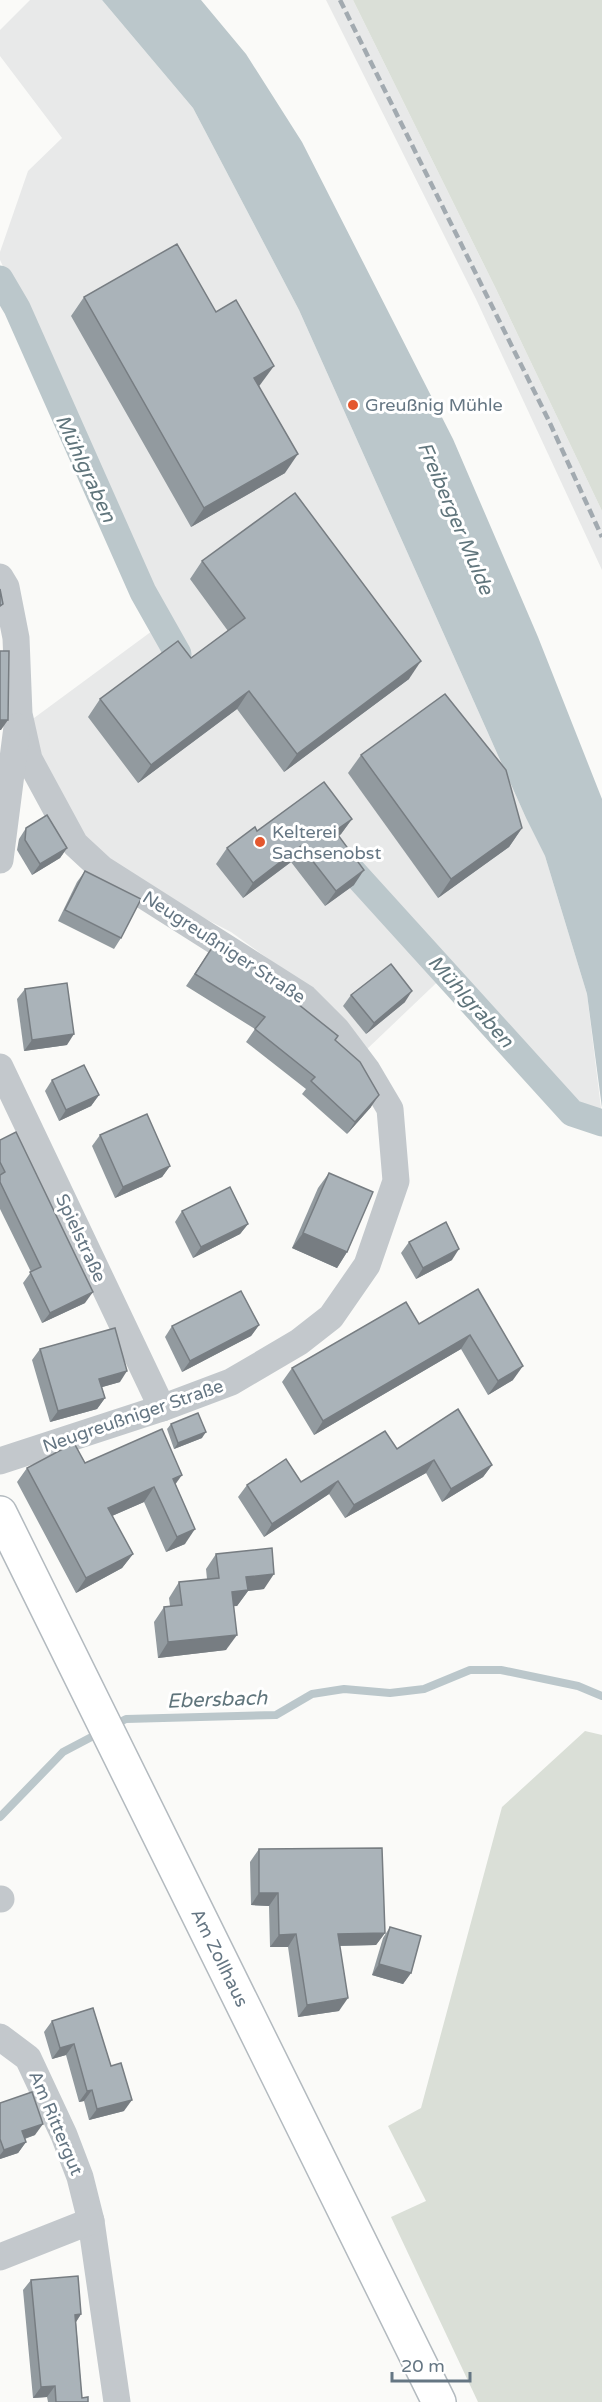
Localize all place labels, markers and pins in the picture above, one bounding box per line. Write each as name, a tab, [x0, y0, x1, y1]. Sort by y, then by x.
place label: Greußnig Mühle	[365, 394, 503, 416]
marker: Greußnig Mühle	[346, 398, 360, 412]
place label: Kelterei Sachsenobst	[272, 821, 381, 864]
marker: Kelterei Sachsenobst	[253, 835, 267, 849]

